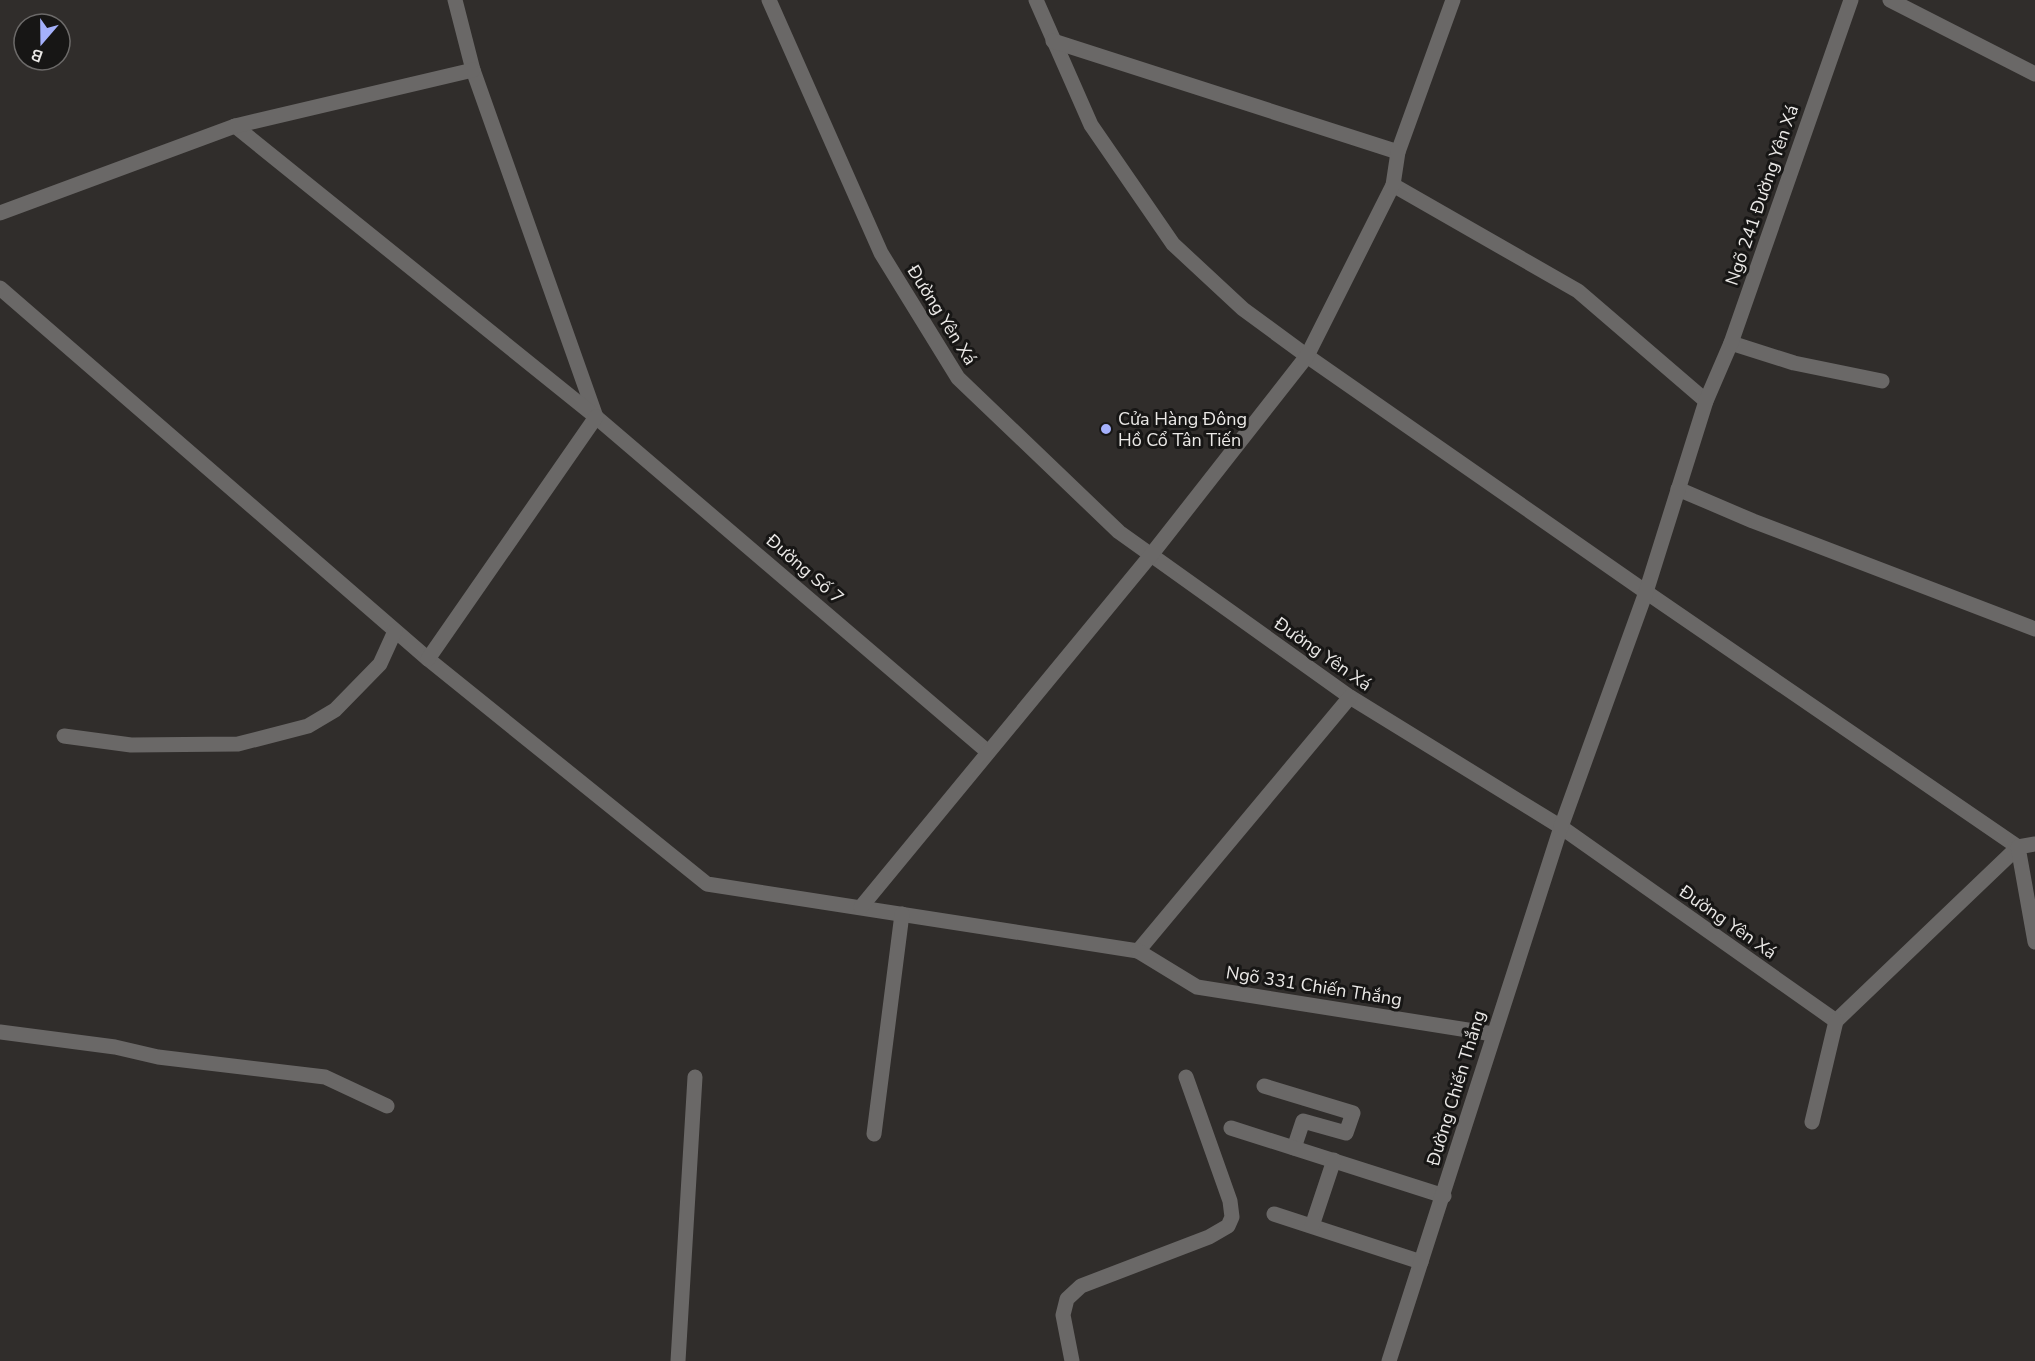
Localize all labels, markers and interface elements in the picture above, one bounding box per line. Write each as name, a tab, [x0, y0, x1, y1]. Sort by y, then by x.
north arrow	[12, 12, 72, 72]
text: B	[28, 43, 46, 67]
street label: Ngõ 241 Đường Yên Xá	[1720, 102, 1804, 288]
street label: Đường Yên Xá	[901, 260, 982, 370]
place label: Cửa Hàng Đông Hồ Cổ Tân Tiến	[1118, 407, 1247, 452]
marker: Cửa Hàng Đông Hồ Cổ Tân Tiến	[1099, 422, 1113, 436]
street label: Đường Số 7	[760, 528, 849, 609]
street label: Đường Yên Xá	[1269, 611, 1377, 696]
street label: Đường Yên Xá	[1674, 879, 1782, 964]
street label: Ngõ 331 Chiến Thắng	[1224, 960, 1404, 1012]
street label: Đường Chiến Thắng	[1421, 1007, 1491, 1170]

